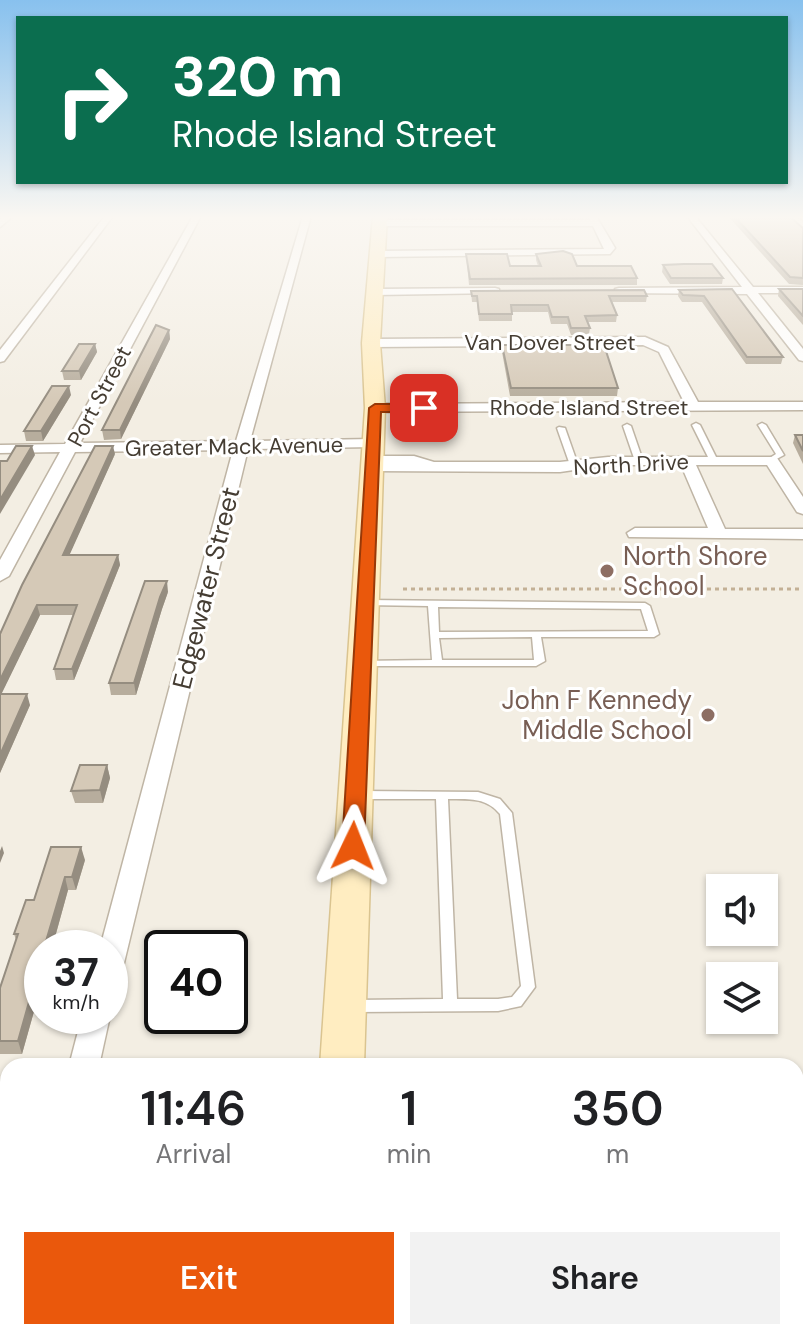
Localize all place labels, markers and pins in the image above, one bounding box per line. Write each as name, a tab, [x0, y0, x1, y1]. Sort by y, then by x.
pin	[390, 374, 458, 442]
place label: North Shore School	[623, 539, 767, 603]
marker: North Shore School	[598, 562, 616, 580]
place label: John F Kennedy Middle School	[501, 683, 692, 747]
marker: John F Kennedy Middle School	[699, 706, 717, 724]

